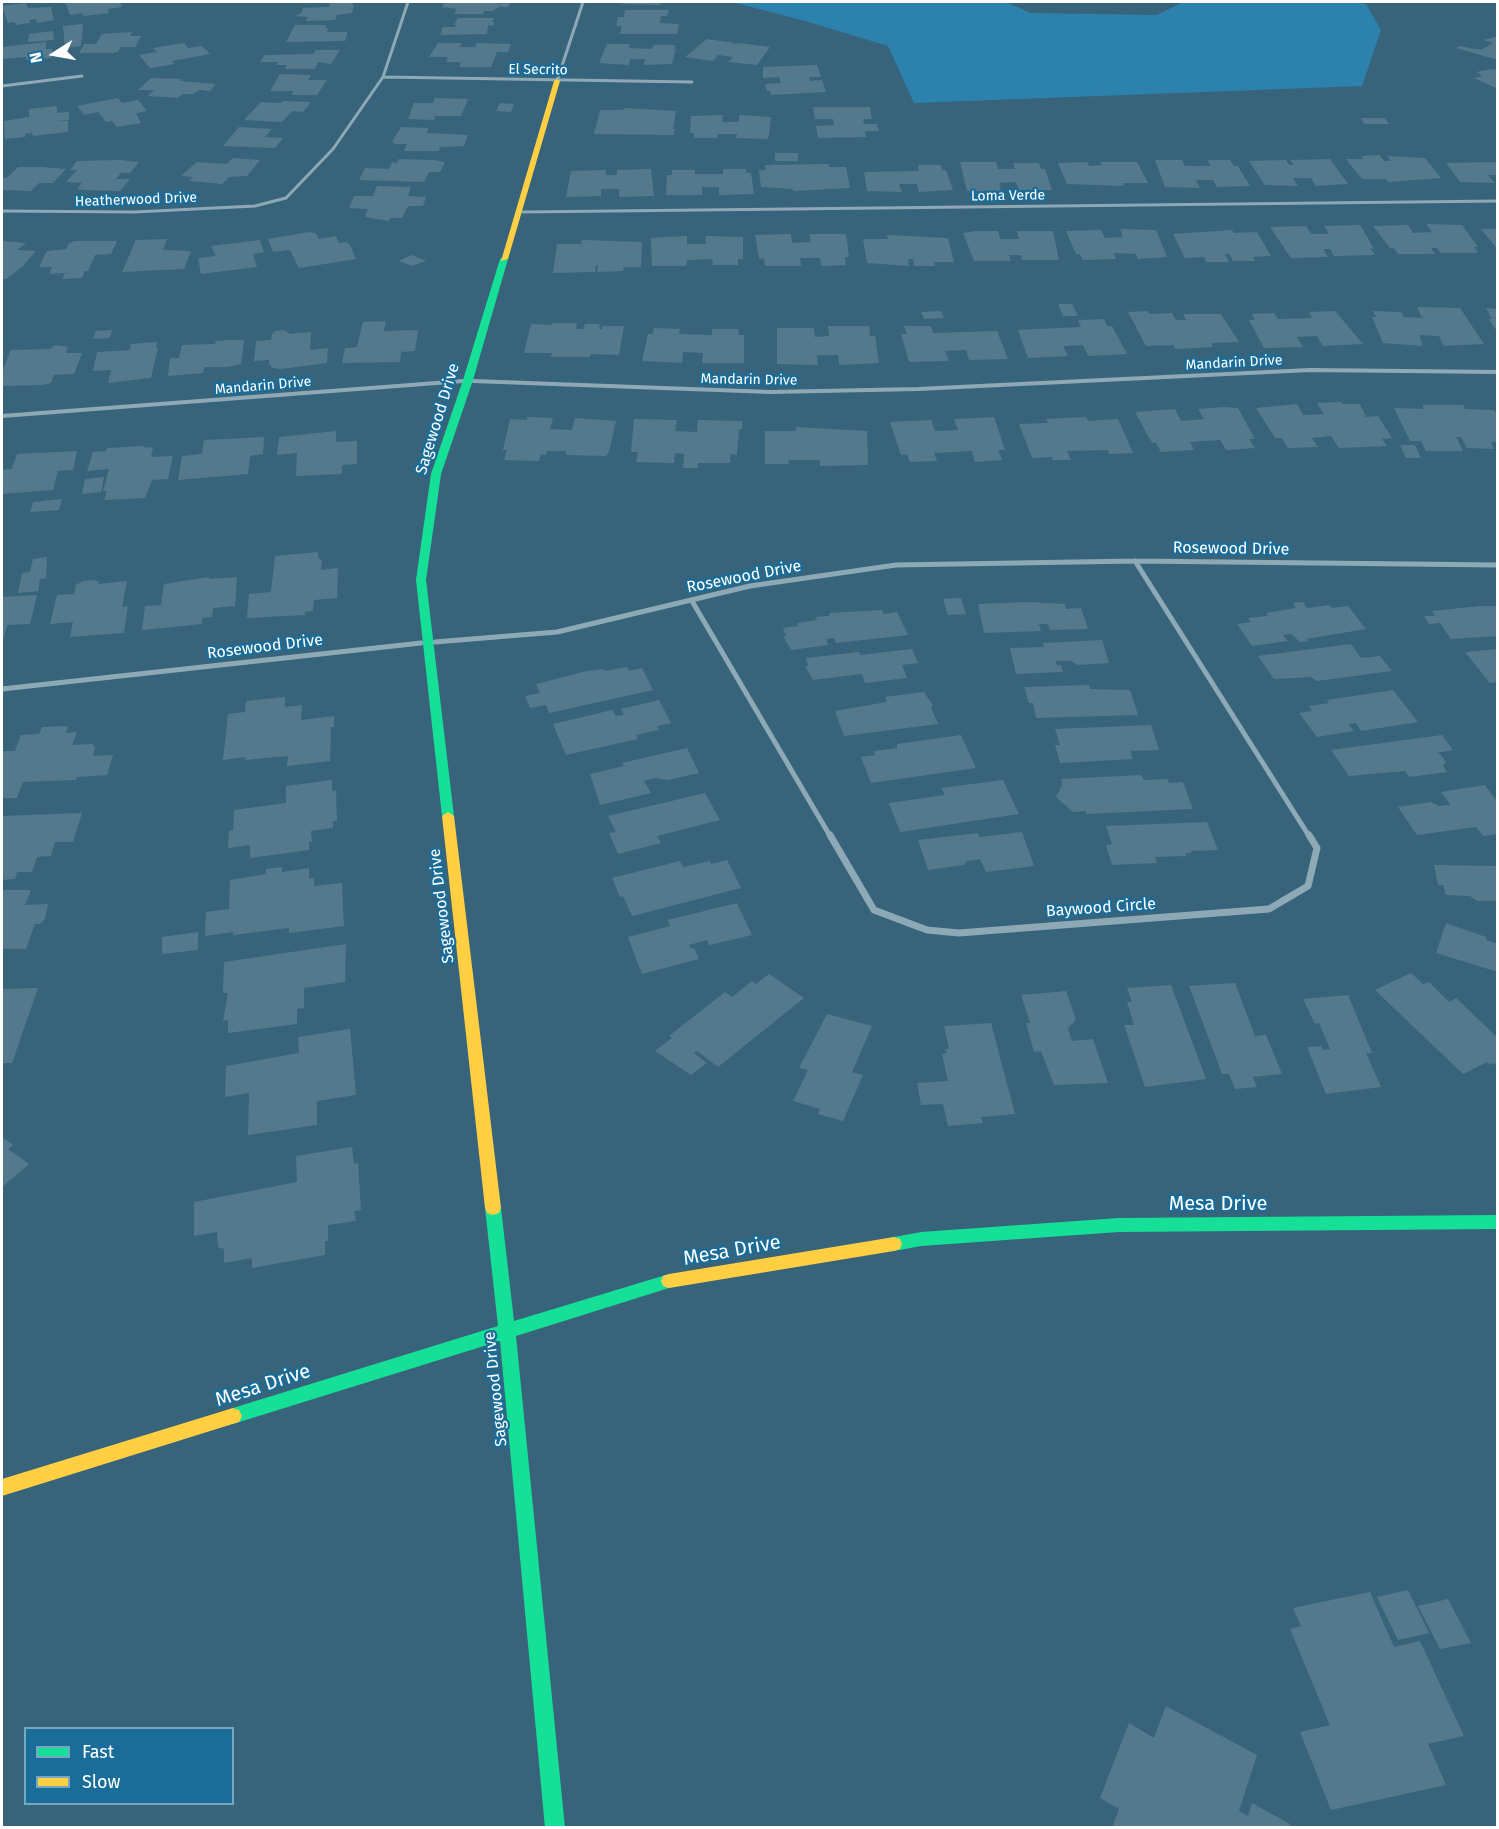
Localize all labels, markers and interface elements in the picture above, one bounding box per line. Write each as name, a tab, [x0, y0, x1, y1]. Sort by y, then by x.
north arrow	[24, 24, 84, 84]
text: N	[26, 51, 46, 65]
street label: El Secrito	[508, 61, 568, 79]
street label: Loma Verde	[971, 187, 1045, 205]
street label: Heatherwood Drive	[75, 189, 197, 211]
street label: Mandarin Drive	[1185, 352, 1283, 374]
street label: Sagewood Drive	[412, 361, 464, 477]
street label: Mandarin Drive	[700, 371, 798, 389]
street label: Mandarin Drive	[214, 373, 312, 399]
street label: Rosewood Drive	[1173, 538, 1289, 560]
street label: Rosewood Drive	[685, 556, 803, 598]
street label: Rosewood Drive	[206, 630, 324, 664]
street label: Sagewood Drive	[425, 847, 459, 965]
street label: Baywood Circle	[1045, 895, 1157, 921]
street label: Mesa Drive	[1169, 1192, 1267, 1216]
street label: Mesa Drive	[681, 1231, 783, 1271]
street label: Sagewood Drive	[480, 1331, 512, 1447]
street label: Mesa Drive	[212, 1359, 314, 1413]
legend	[24, 1727, 234, 1805]
text: Fast	[82, 1741, 114, 1763]
text: Slow	[82, 1771, 120, 1793]

